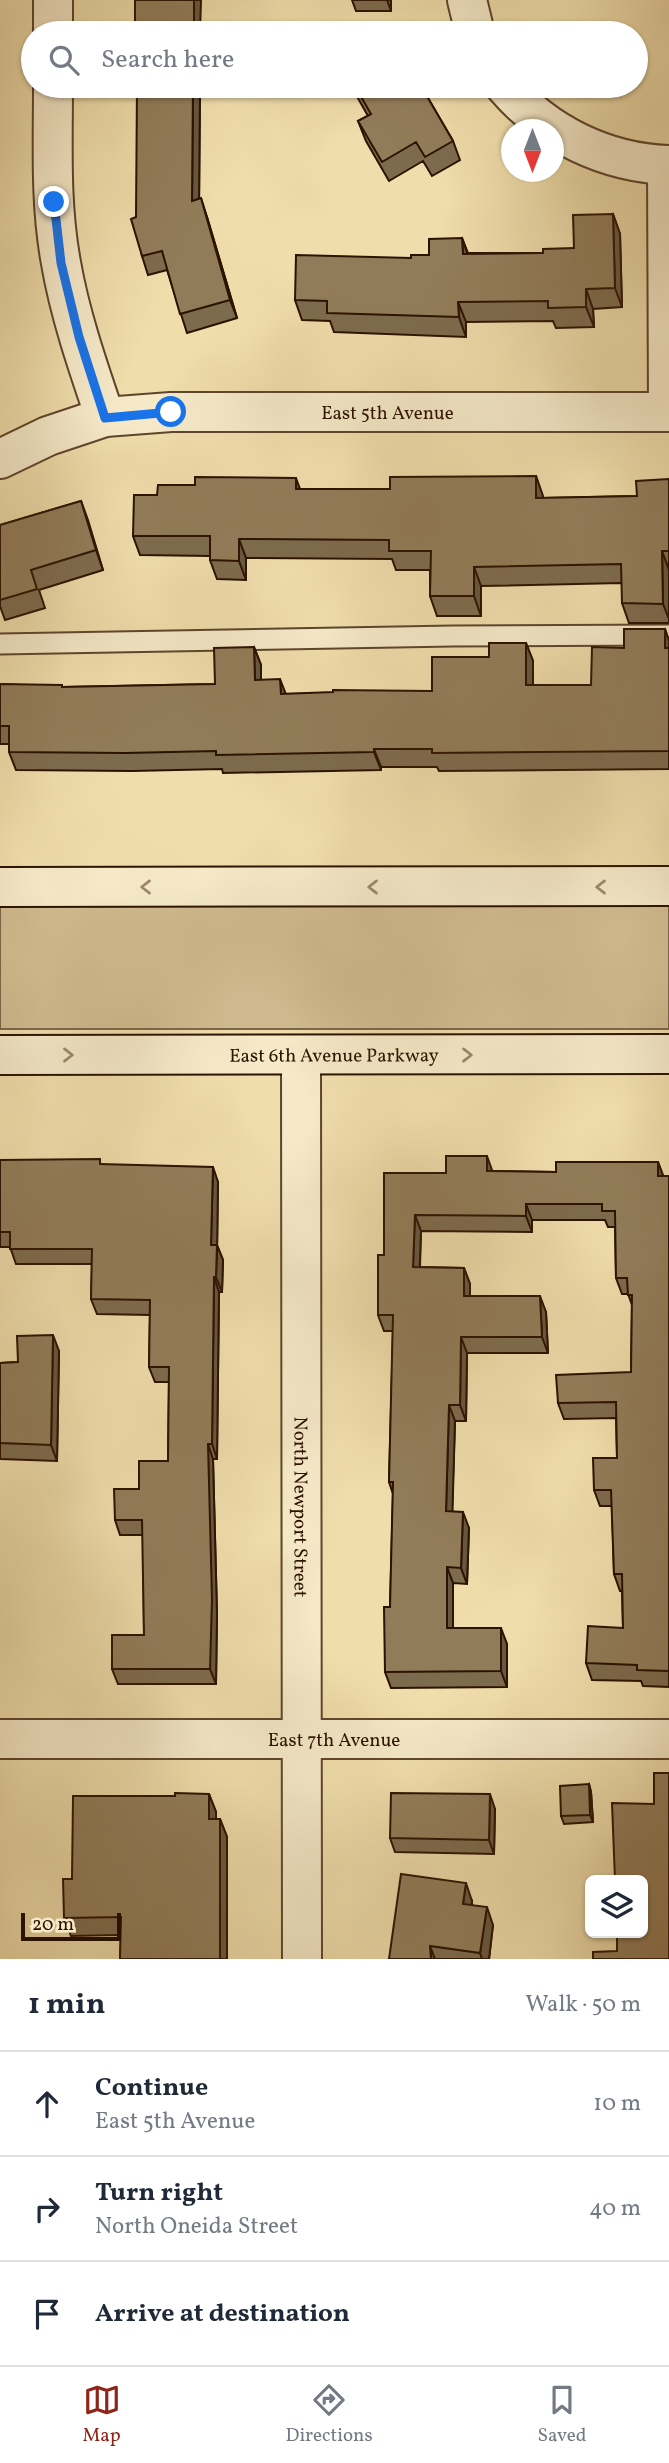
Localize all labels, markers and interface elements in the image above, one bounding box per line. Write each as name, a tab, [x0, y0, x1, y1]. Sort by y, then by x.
search box	[21, 21, 648, 98]
icon: search	[45, 41, 83, 79]
text: Search here	[101, 42, 234, 78]
north arrow	[501, 119, 564, 182]
route end	[38, 186, 69, 217]
route start	[155, 396, 186, 427]
street label: East 5th Avenue	[321, 401, 454, 427]
one-way arrow	[140, 879, 151, 895]
one-way arrow	[368, 879, 378, 895]
one-way arrow	[595, 879, 606, 894]
street label: East 6th Avenue Parkway	[229, 1043, 439, 1070]
one-way arrow	[63, 1047, 74, 1063]
one-way arrow	[462, 1047, 473, 1063]
street label: North Newport Street	[286, 1417, 313, 1598]
street label: East 7th Avenue	[268, 1728, 400, 1754]
map controls	[585, 1875, 648, 1938]
button: layers	[585, 1875, 648, 1938]
scale bar	[21, 1910, 121, 1942]
text: 20 m	[32, 1912, 74, 1938]
text: 1 min	[28, 1984, 105, 2026]
text: Walk · 50 m	[526, 1989, 641, 2021]
text: Continue	[95, 2070, 208, 2106]
icon: ahead	[28, 2085, 66, 2123]
text: 10 m	[593, 2088, 641, 2120]
text: East 5th Avenue	[95, 2106, 255, 2138]
text: Turn right	[95, 2175, 223, 2211]
icon: right	[28, 2190, 66, 2228]
text: 40 m	[589, 2193, 641, 2225]
text: North Oneida Street	[95, 2211, 298, 2243]
icon: arrive	[28, 2295, 66, 2333]
text: Arrive at destination	[95, 2296, 350, 2332]
tab: Map	[82, 2381, 121, 2449]
tab: Directions	[286, 2381, 373, 2449]
tab: Saved	[538, 2381, 586, 2449]

